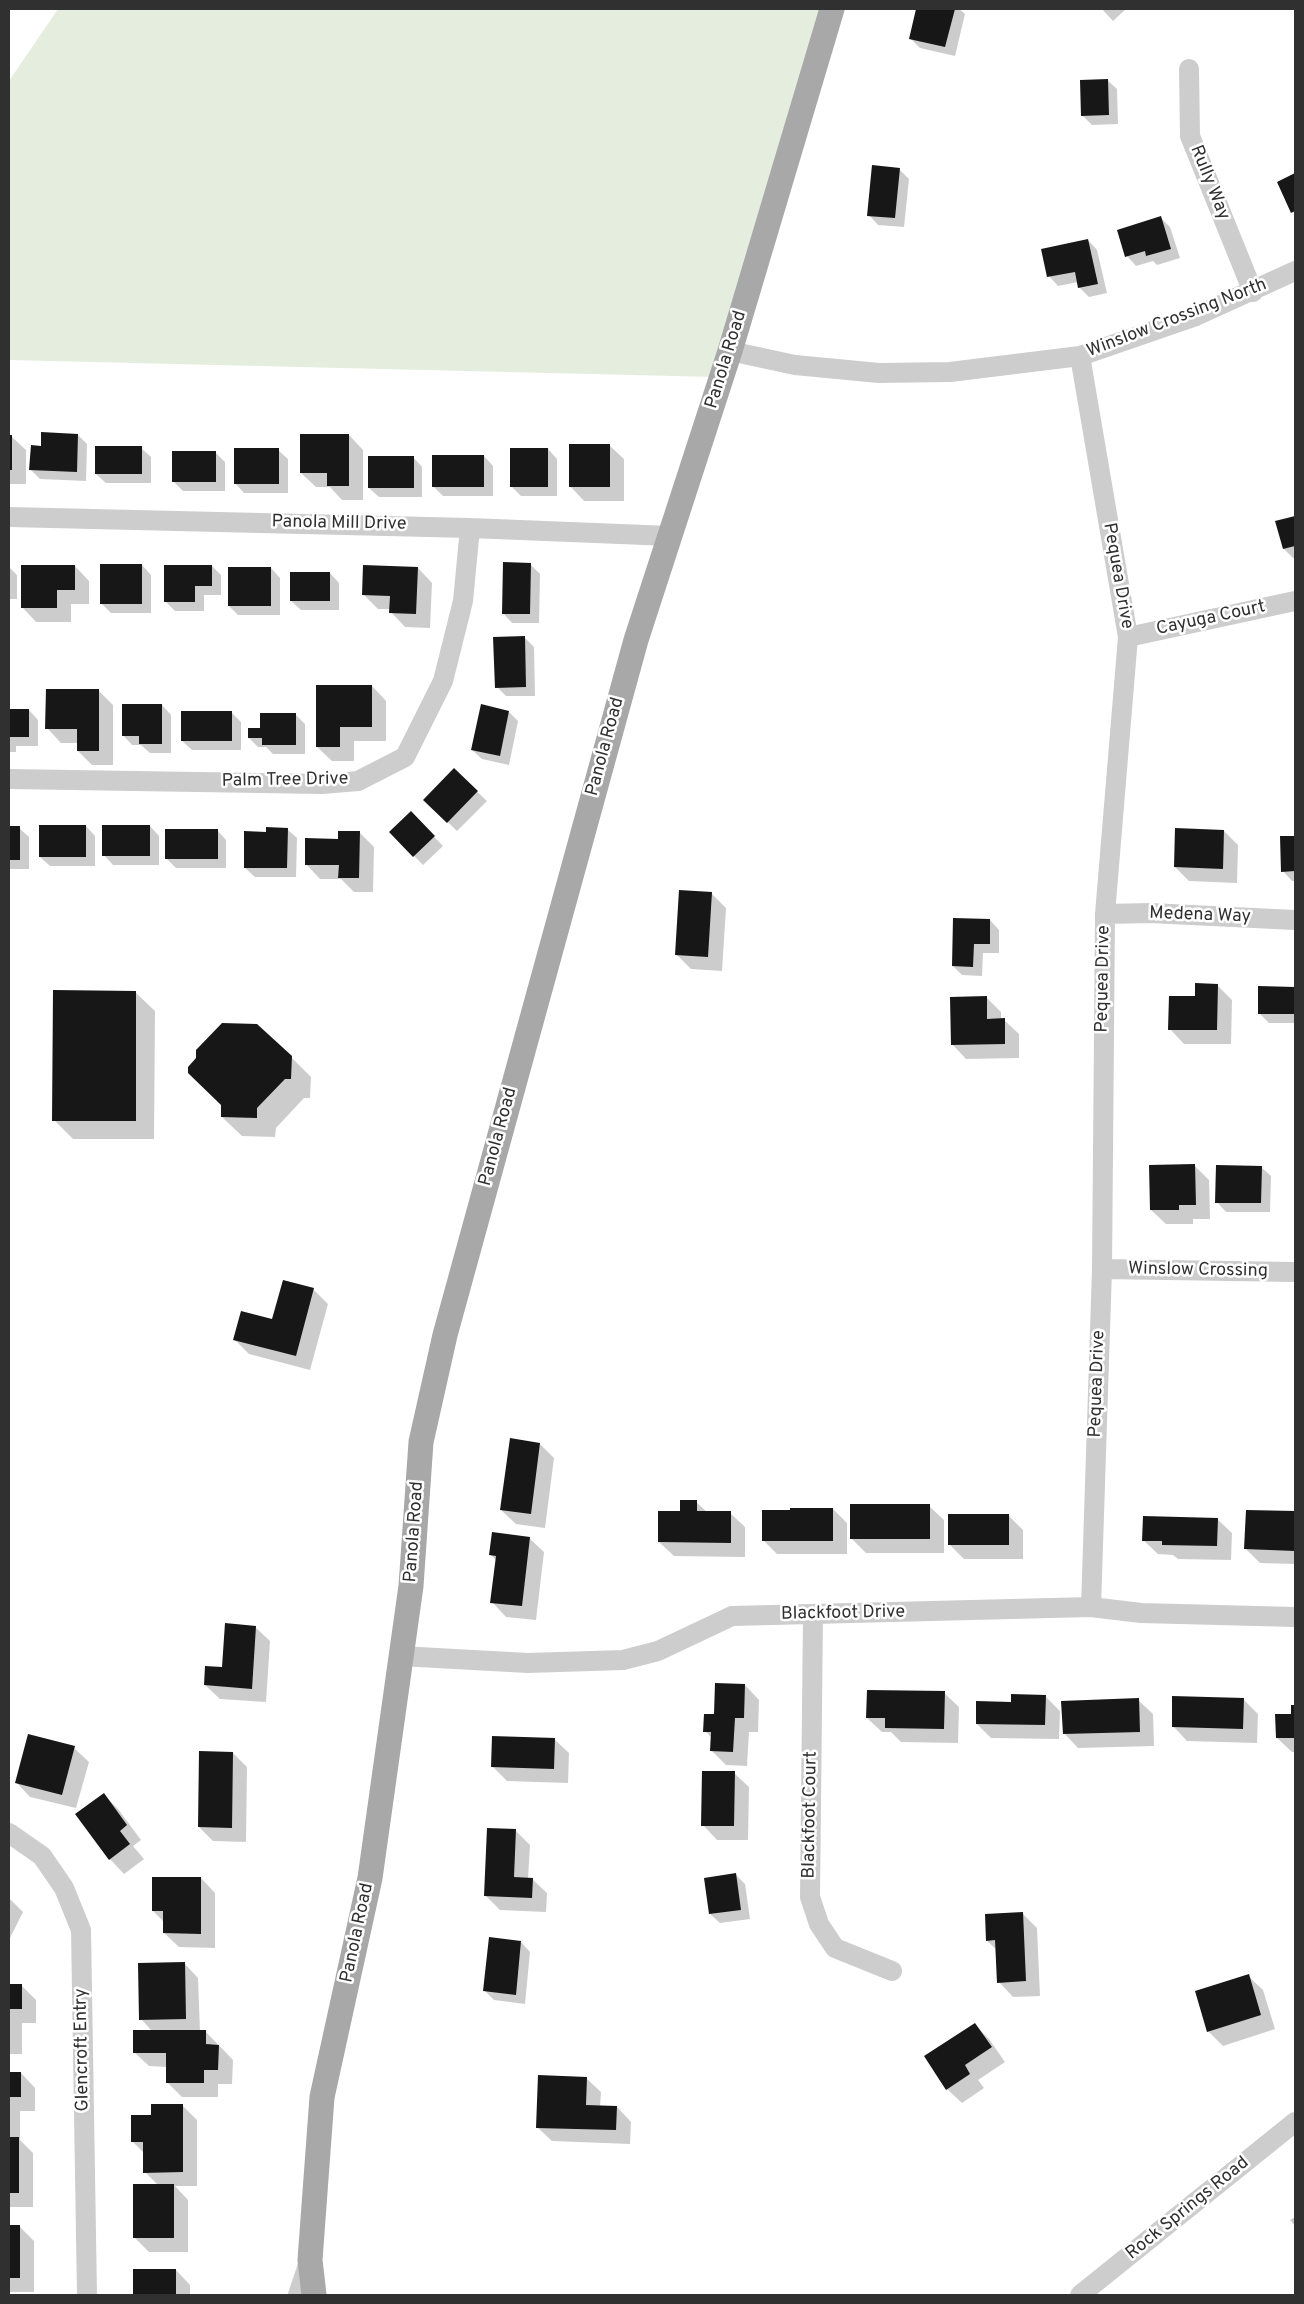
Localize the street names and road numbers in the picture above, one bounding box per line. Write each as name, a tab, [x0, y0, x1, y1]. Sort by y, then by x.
street label: Rully Way	[1184, 142, 1234, 224]
street label: Winslow Crossing North	[1084, 275, 1270, 363]
street label: Panola Road	[702, 308, 752, 412]
street label: Panola Mill Drive	[271, 512, 407, 536]
street label: Pequea Drive	[1097, 521, 1137, 631]
street label: Cayuga Court	[1155, 597, 1267, 641]
street label: Panola Road	[582, 695, 630, 799]
street label: Palm Tree Drive	[221, 769, 349, 793]
street label: Medena Way	[1149, 903, 1251, 929]
street label: Pequea Drive	[1092, 925, 1116, 1033]
street label: Panola Road	[475, 1085, 523, 1189]
street label: Winslow Crossing	[1128, 1259, 1268, 1283]
street label: Pequea Drive	[1085, 1330, 1111, 1438]
street label: Panola Road	[401, 1481, 429, 1583]
street label: Blackfoot Drive	[781, 1602, 905, 1626]
street label: Blackfoot Court	[799, 1751, 823, 1879]
street label: Panola Road	[337, 1881, 379, 1985]
street label: Glencroft Entry	[71, 1988, 95, 2112]
street label: Rock Springs Road	[1122, 2153, 1254, 2265]

